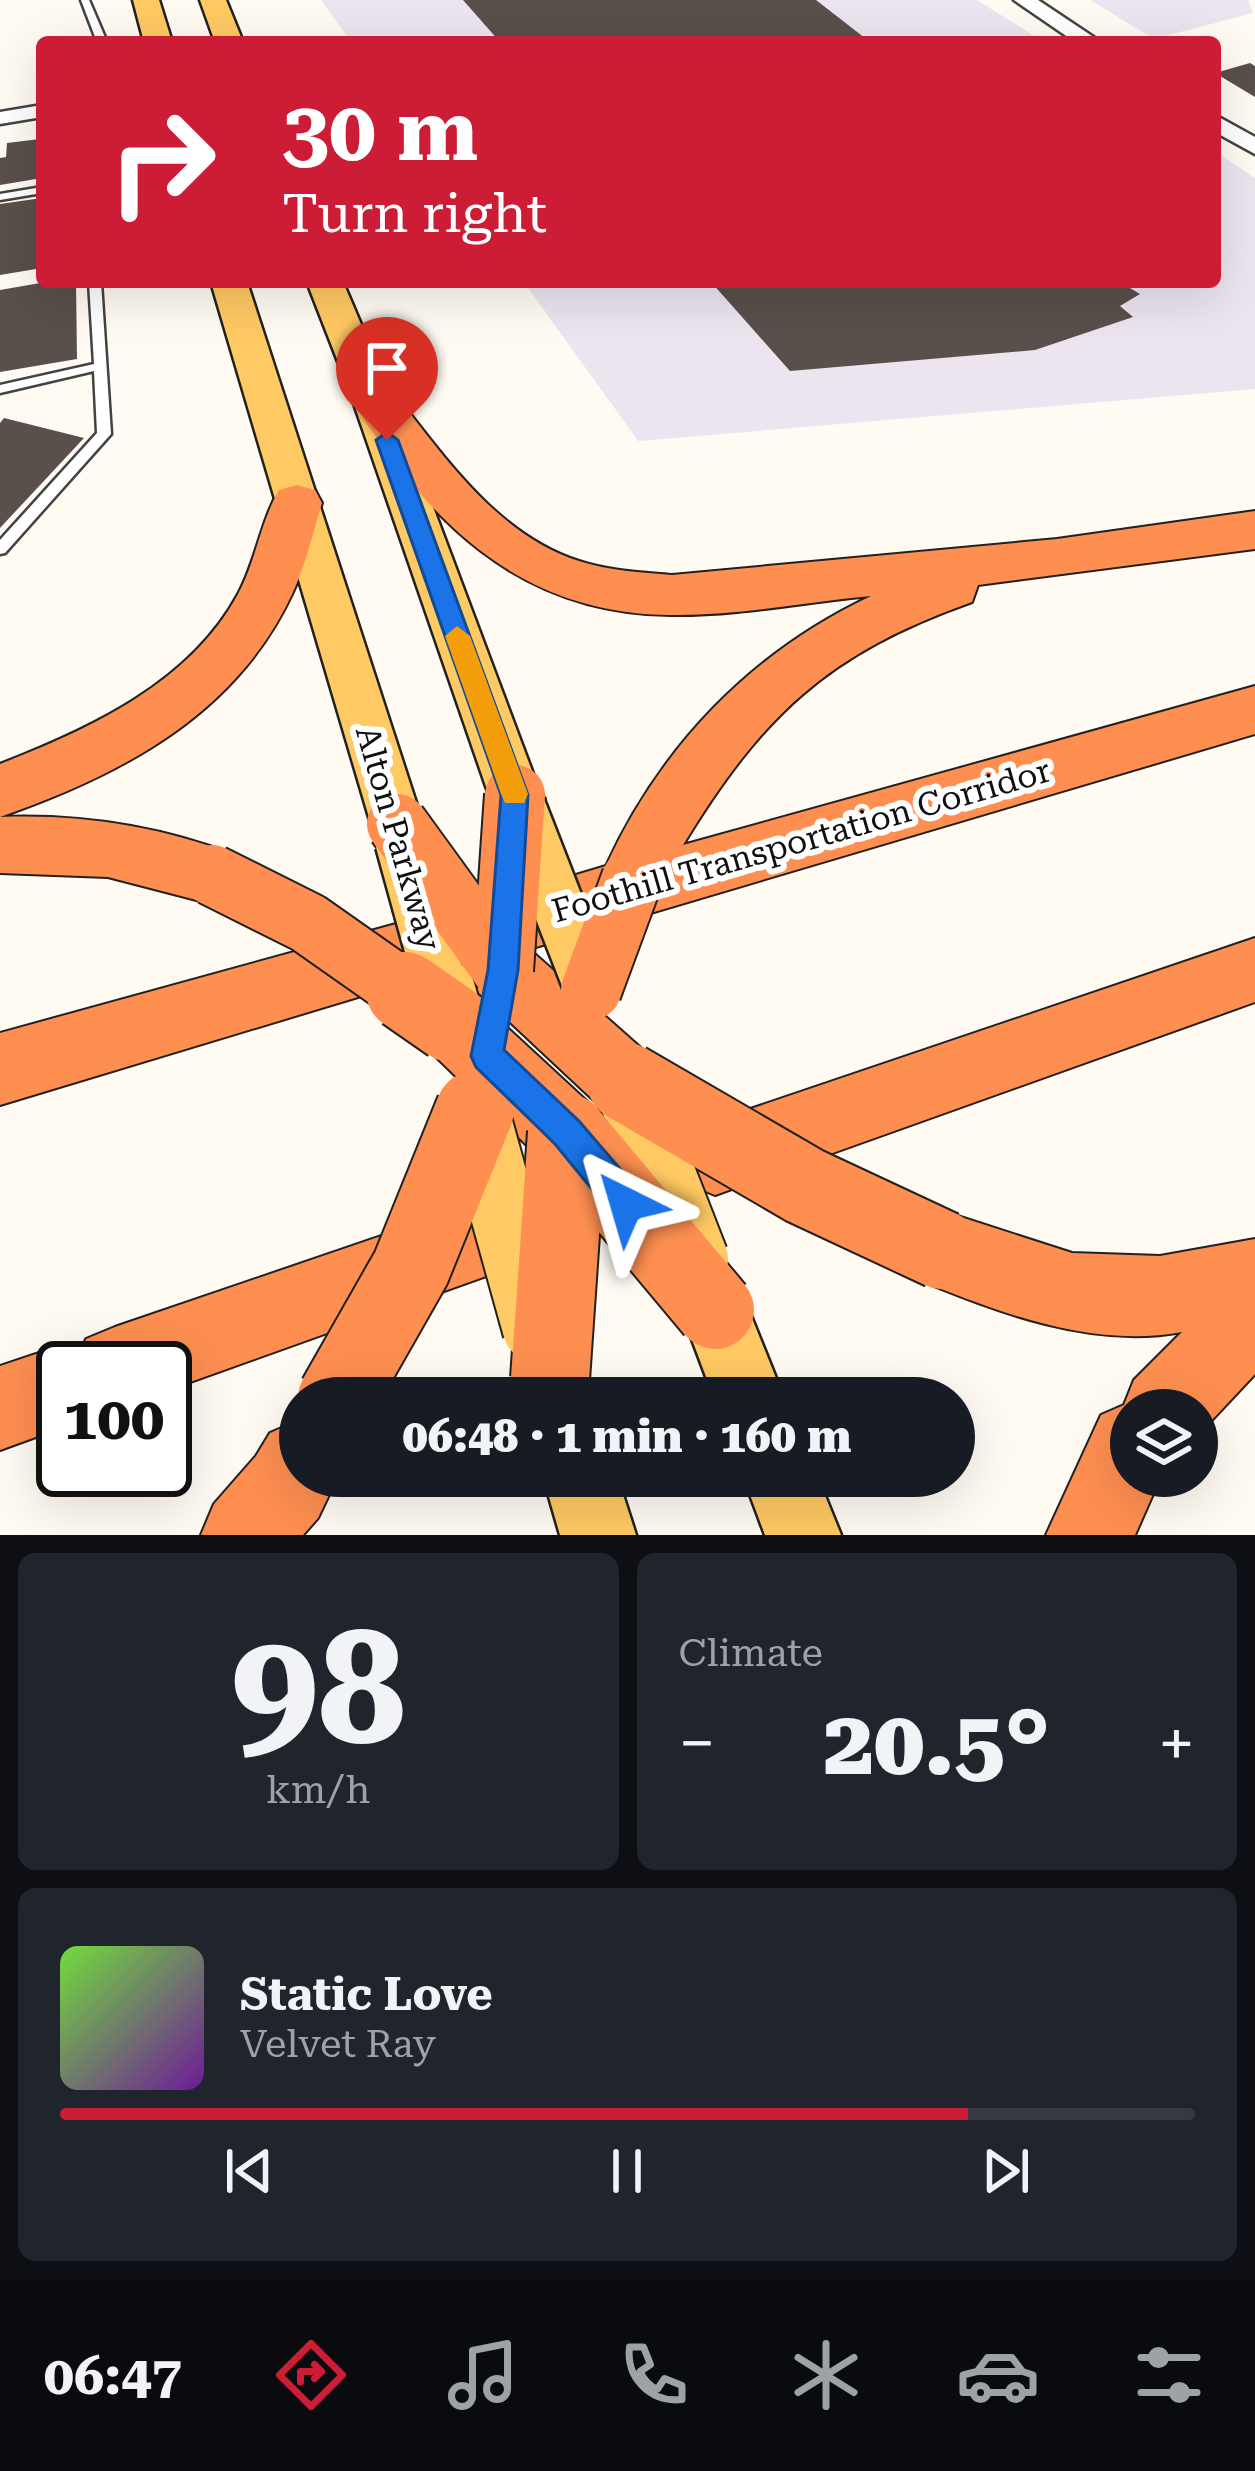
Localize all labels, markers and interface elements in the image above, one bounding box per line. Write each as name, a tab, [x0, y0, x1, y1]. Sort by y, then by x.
text: 30 m	[282, 82, 478, 180]
icon: right	[84, 84, 240, 240]
text: Turn right	[282, 182, 547, 245]
pin	[336, 317, 438, 440]
icon: arrive	[354, 335, 420, 401]
street label: Alton Parkway	[348, 722, 449, 955]
street label: Foothill Transportation Corridor	[548, 751, 1055, 930]
position arrow	[563, 1141, 689, 1267]
speed limit sign: 100	[36, 1341, 192, 1497]
map controls	[1110, 1389, 1218, 1497]
button: layers	[1110, 1389, 1218, 1497]
text: 06:48 · 1 min · 160 m	[403, 1410, 851, 1463]
text: 98	[231, 1597, 406, 1780]
text: Climate	[679, 1630, 823, 1676]
text: 20.5°	[824, 1691, 1050, 1796]
text: −	[679, 1705, 715, 1782]
text: +	[1158, 1705, 1195, 1782]
text: km/h	[266, 1767, 370, 1813]
text: Static Love	[240, 1968, 493, 2021]
text: Velvet Ray	[240, 2021, 436, 2067]
icon: previous	[216, 2138, 282, 2204]
icon: pause	[594, 2138, 660, 2204]
icon: next	[973, 2138, 1039, 2204]
icon: directions	[269, 2333, 353, 2417]
icon: music	[441, 2333, 525, 2417]
icon: phone	[612, 2333, 696, 2417]
icon: climate	[784, 2333, 868, 2417]
icon: car	[956, 2333, 1040, 2417]
icon: filters	[1127, 2333, 1211, 2417]
text: 06:47	[44, 2344, 182, 2407]

